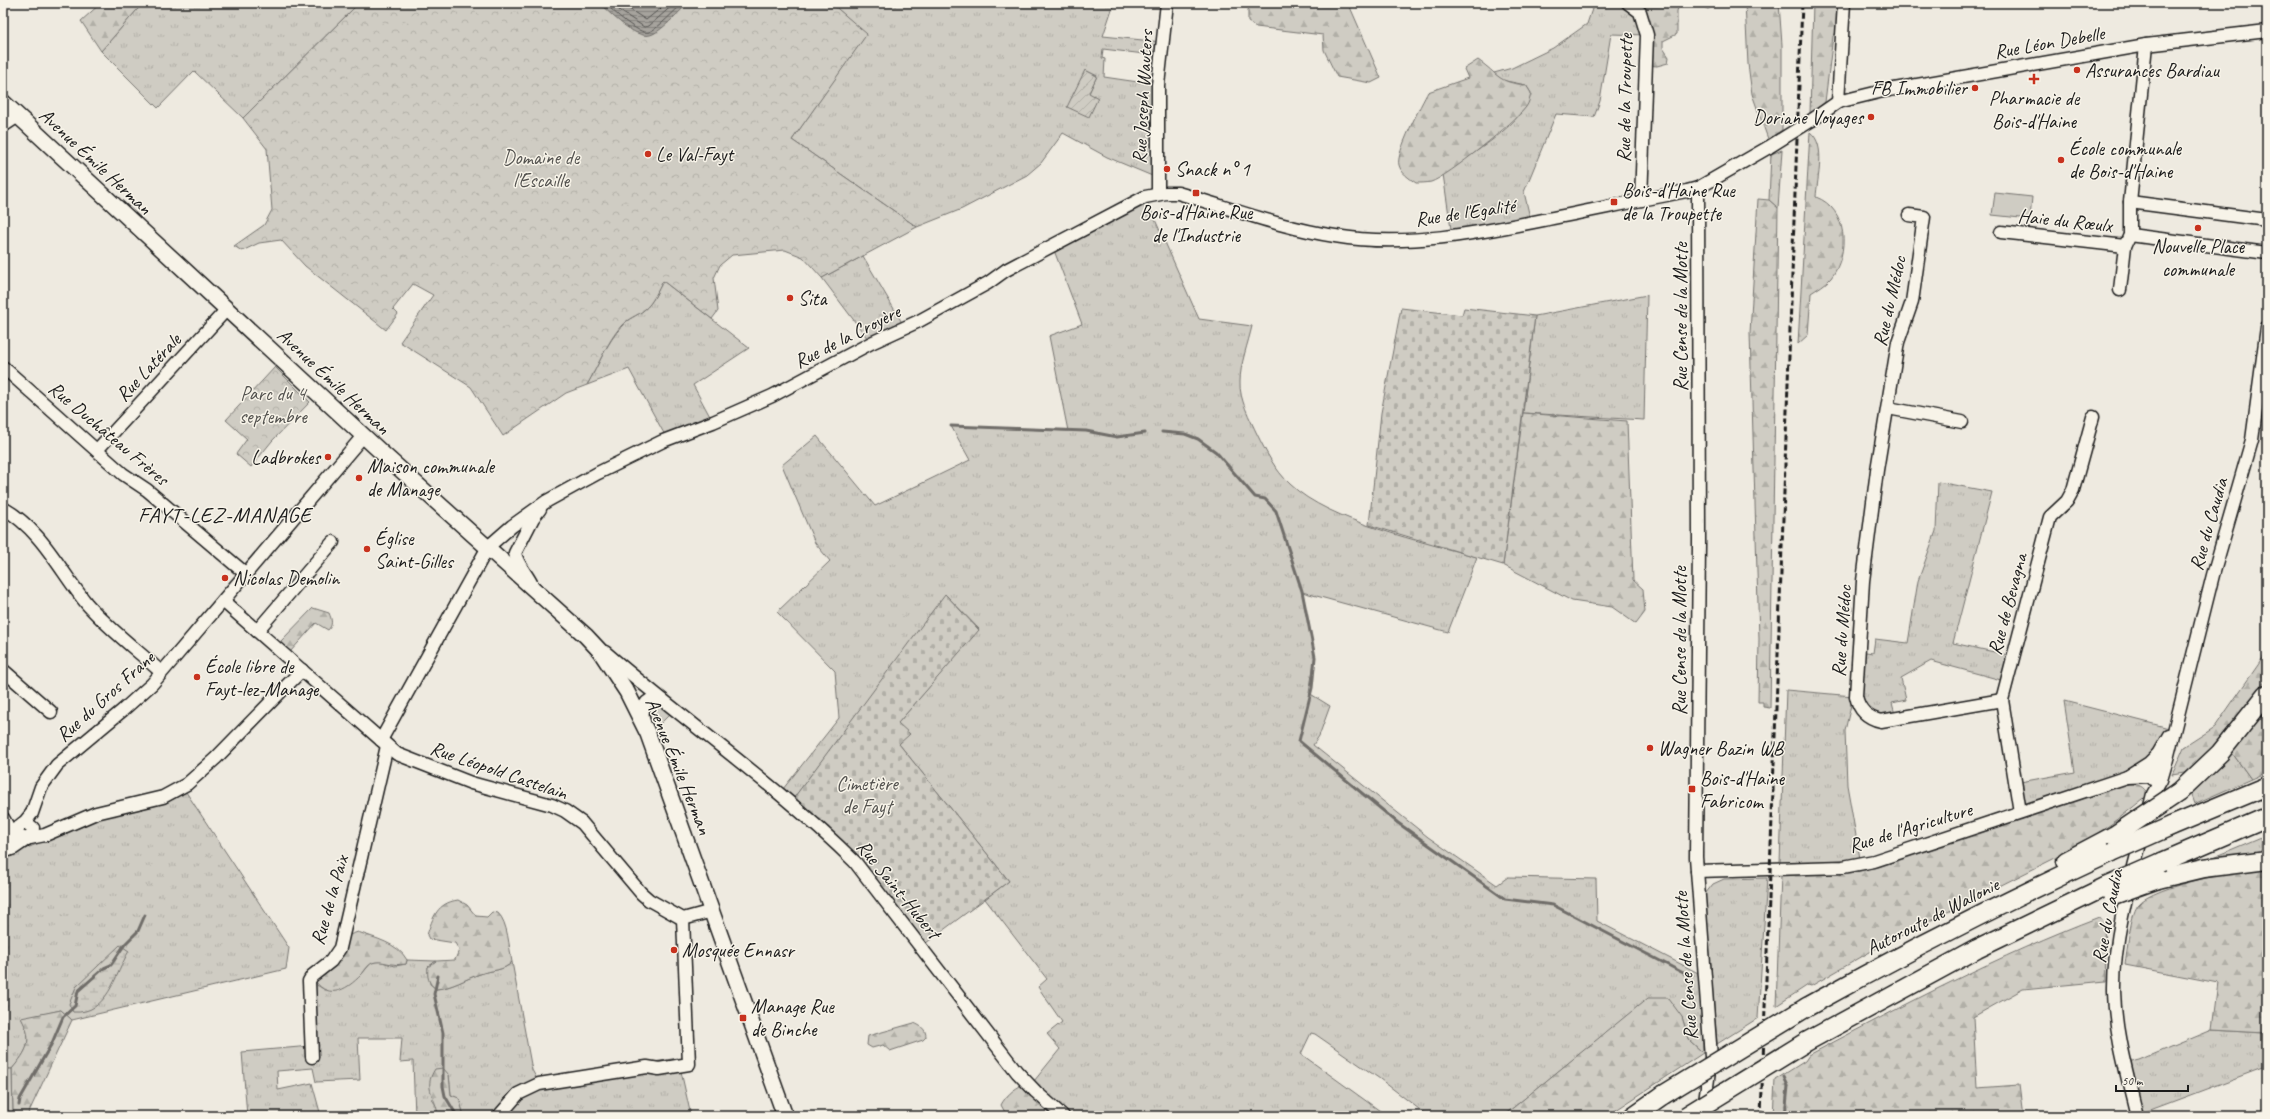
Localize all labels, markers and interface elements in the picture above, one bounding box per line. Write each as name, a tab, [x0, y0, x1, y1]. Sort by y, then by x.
street label: Rue Léon Debelle	[1992, 20, 2108, 64]
street label: Rue Joseph Wauters	[1127, 27, 1159, 165]
street label: Rue de la Troupette	[1611, 32, 1638, 163]
place label: Assurances Bardiau	[2085, 58, 2220, 83]
marker: Assurances Bardiau	[2072, 65, 2082, 75]
marker: Pharmacie de Bois-d'Haine	[2029, 74, 2039, 84]
place label: FB Immobilier	[1871, 76, 1969, 101]
marker: FB Immobilier	[1970, 83, 1980, 93]
place label: Pharmacie de Bois-d'Haine	[1989, 86, 2081, 134]
street label: Avenue Émile Herman	[34, 103, 158, 221]
place label: Doriane Voyages	[1753, 105, 1865, 130]
marker: Doriane Voyages	[1866, 112, 1876, 122]
place label: École communale de Bois-d'Haine	[2069, 136, 2183, 184]
place label: Le Val-Fayt	[656, 142, 735, 167]
park label: Domaine de l'Escaille	[503, 145, 581, 193]
marker: Le Val-Fayt	[643, 149, 653, 159]
marker: École communale de Bois-d'Haine	[2056, 155, 2066, 165]
place label: Snack n° 1	[1175, 157, 1251, 182]
marker: Snack n° 1	[1162, 164, 1172, 174]
place label: Bois-d'Haine Rue de la Troupette	[1622, 178, 1736, 226]
marker: Bois-d'Haine Rue de l'Industrie	[1191, 188, 1201, 198]
street label: Rue de l'Egalité	[1414, 193, 1520, 232]
marker: Bois-d'Haine Rue de la Troupette	[1609, 197, 1619, 207]
place label: Bois-d'Haine Rue de l'Industrie	[1140, 200, 1254, 248]
street label: Haie du Rœulx	[2017, 203, 2115, 238]
marker: Nouvelle Place communale	[2193, 223, 2203, 233]
place label: Nouvelle Place communale	[2152, 234, 2246, 282]
street label: Rue Cense de la Motte	[1668, 241, 1693, 392]
street label: Rue du Médoc	[1867, 253, 1912, 349]
place label: Sita	[798, 286, 828, 311]
marker: Sita	[785, 293, 795, 303]
street label: Rue de la Croyère	[790, 298, 906, 374]
street label: Avenue Émile Herman	[272, 323, 396, 441]
street label: Rue Latérale	[110, 327, 187, 407]
street label: Rue Duchâteau Frères	[43, 376, 176, 492]
park label: Parc du 4 septembre	[239, 381, 308, 429]
place label: Ladbrokes	[251, 445, 322, 470]
marker: Ladbrokes	[323, 452, 333, 462]
place label: Maison communale de Manage	[367, 454, 496, 502]
marker: Maison communale de Manage	[354, 473, 364, 483]
street label: Rue du Caudia	[2183, 474, 2234, 573]
district label: FAYT-LEZ-MANAGE	[138, 501, 314, 529]
place label: Église Saint-Gilles	[375, 526, 455, 574]
marker: Église Saint-Gilles	[362, 544, 372, 554]
street label: Rue de Bevagna	[1982, 549, 2033, 658]
street label: Rue Cense de la Motte	[1667, 565, 1692, 716]
place label: Nicolas Demolin	[233, 566, 340, 591]
marker: Nicolas Demolin	[220, 573, 230, 583]
street label: Rue du Médoc	[1826, 583, 1857, 678]
street label: Rue du Gros Frane	[51, 644, 161, 747]
place label: École libre de Fayt-lez-Manage	[205, 654, 320, 702]
marker: École libre de Fayt-lez-Manage	[192, 672, 202, 682]
street label: Avenue Émile Herman	[640, 694, 718, 839]
street label: Rue Léopold Castelain	[427, 735, 572, 806]
place label: Wagner Bazin WB	[1658, 736, 1785, 761]
marker: Wagner Bazin WB	[1645, 743, 1655, 753]
place label: Bois-d'Haine Fabricom	[1700, 766, 1785, 814]
park label: Cimetière de Fayt	[836, 771, 899, 819]
marker: Bois-d'Haine Fabricom	[1687, 784, 1697, 794]
street label: Rue de l'Agriculture	[1845, 796, 1976, 858]
street label: Rue Saint-Hubert	[851, 835, 948, 946]
street label: Rue de la Paix	[305, 850, 355, 948]
street label: Rue du Caudia	[2086, 866, 2129, 965]
street label: Autoroute de Wallonie	[1862, 872, 2004, 961]
street label: Rue Cense de la Motte	[1668, 889, 1703, 1041]
place label: Mosquée Ennasr	[682, 938, 795, 963]
marker: Mosquée Ennasr	[669, 945, 679, 955]
place label: Manage Rue de Binche	[751, 994, 835, 1042]
marker: Manage Rue de Binche	[738, 1013, 748, 1023]
scale bar	[2116, 1067, 2188, 1093]
text: 50 m	[2122, 1073, 2144, 1089]

